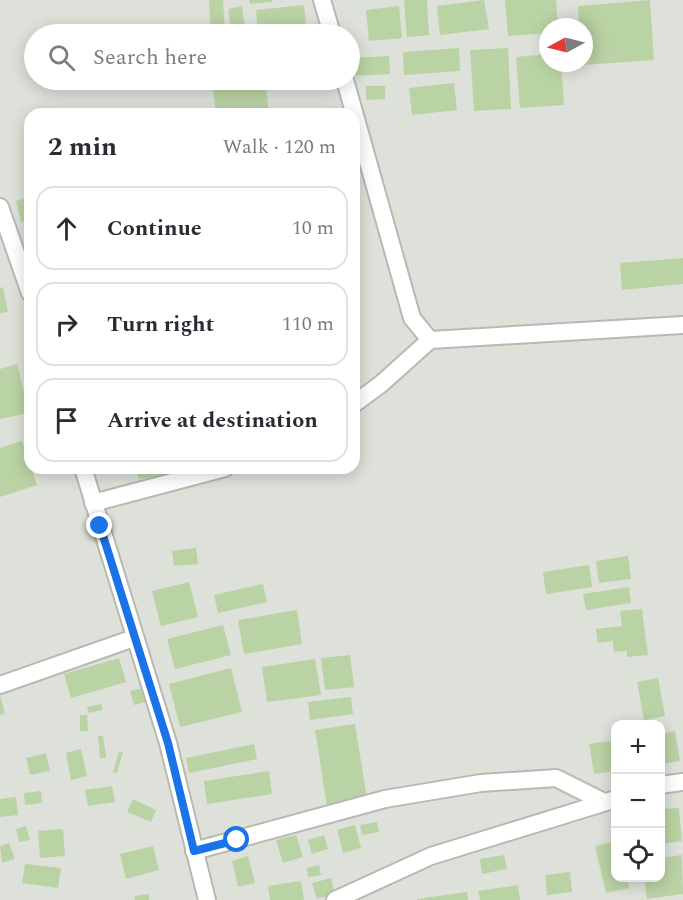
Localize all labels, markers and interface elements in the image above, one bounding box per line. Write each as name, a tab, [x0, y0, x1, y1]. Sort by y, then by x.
north arrow	[539, 18, 593, 72]
search box	[24, 24, 360, 90]
icon: search	[45, 41, 78, 74]
text: Search here	[93, 41, 207, 74]
text: 2 min	[48, 127, 117, 167]
text: Walk · 120 m	[223, 132, 336, 162]
icon: ahead	[50, 212, 83, 245]
text: Continue	[107, 212, 202, 245]
text: 10 m	[292, 213, 334, 243]
icon: right	[50, 308, 83, 341]
text: Turn right	[107, 308, 214, 341]
text: 110 m	[282, 309, 334, 339]
icon: arrive	[50, 404, 83, 437]
text: Arrive at destination	[107, 404, 318, 437]
route end	[86, 512, 112, 538]
map controls	[611, 720, 665, 882]
button: +	[611, 720, 665, 774]
button: −	[611, 774, 665, 828]
route start	[223, 826, 249, 852]
button: locate	[611, 828, 665, 882]

